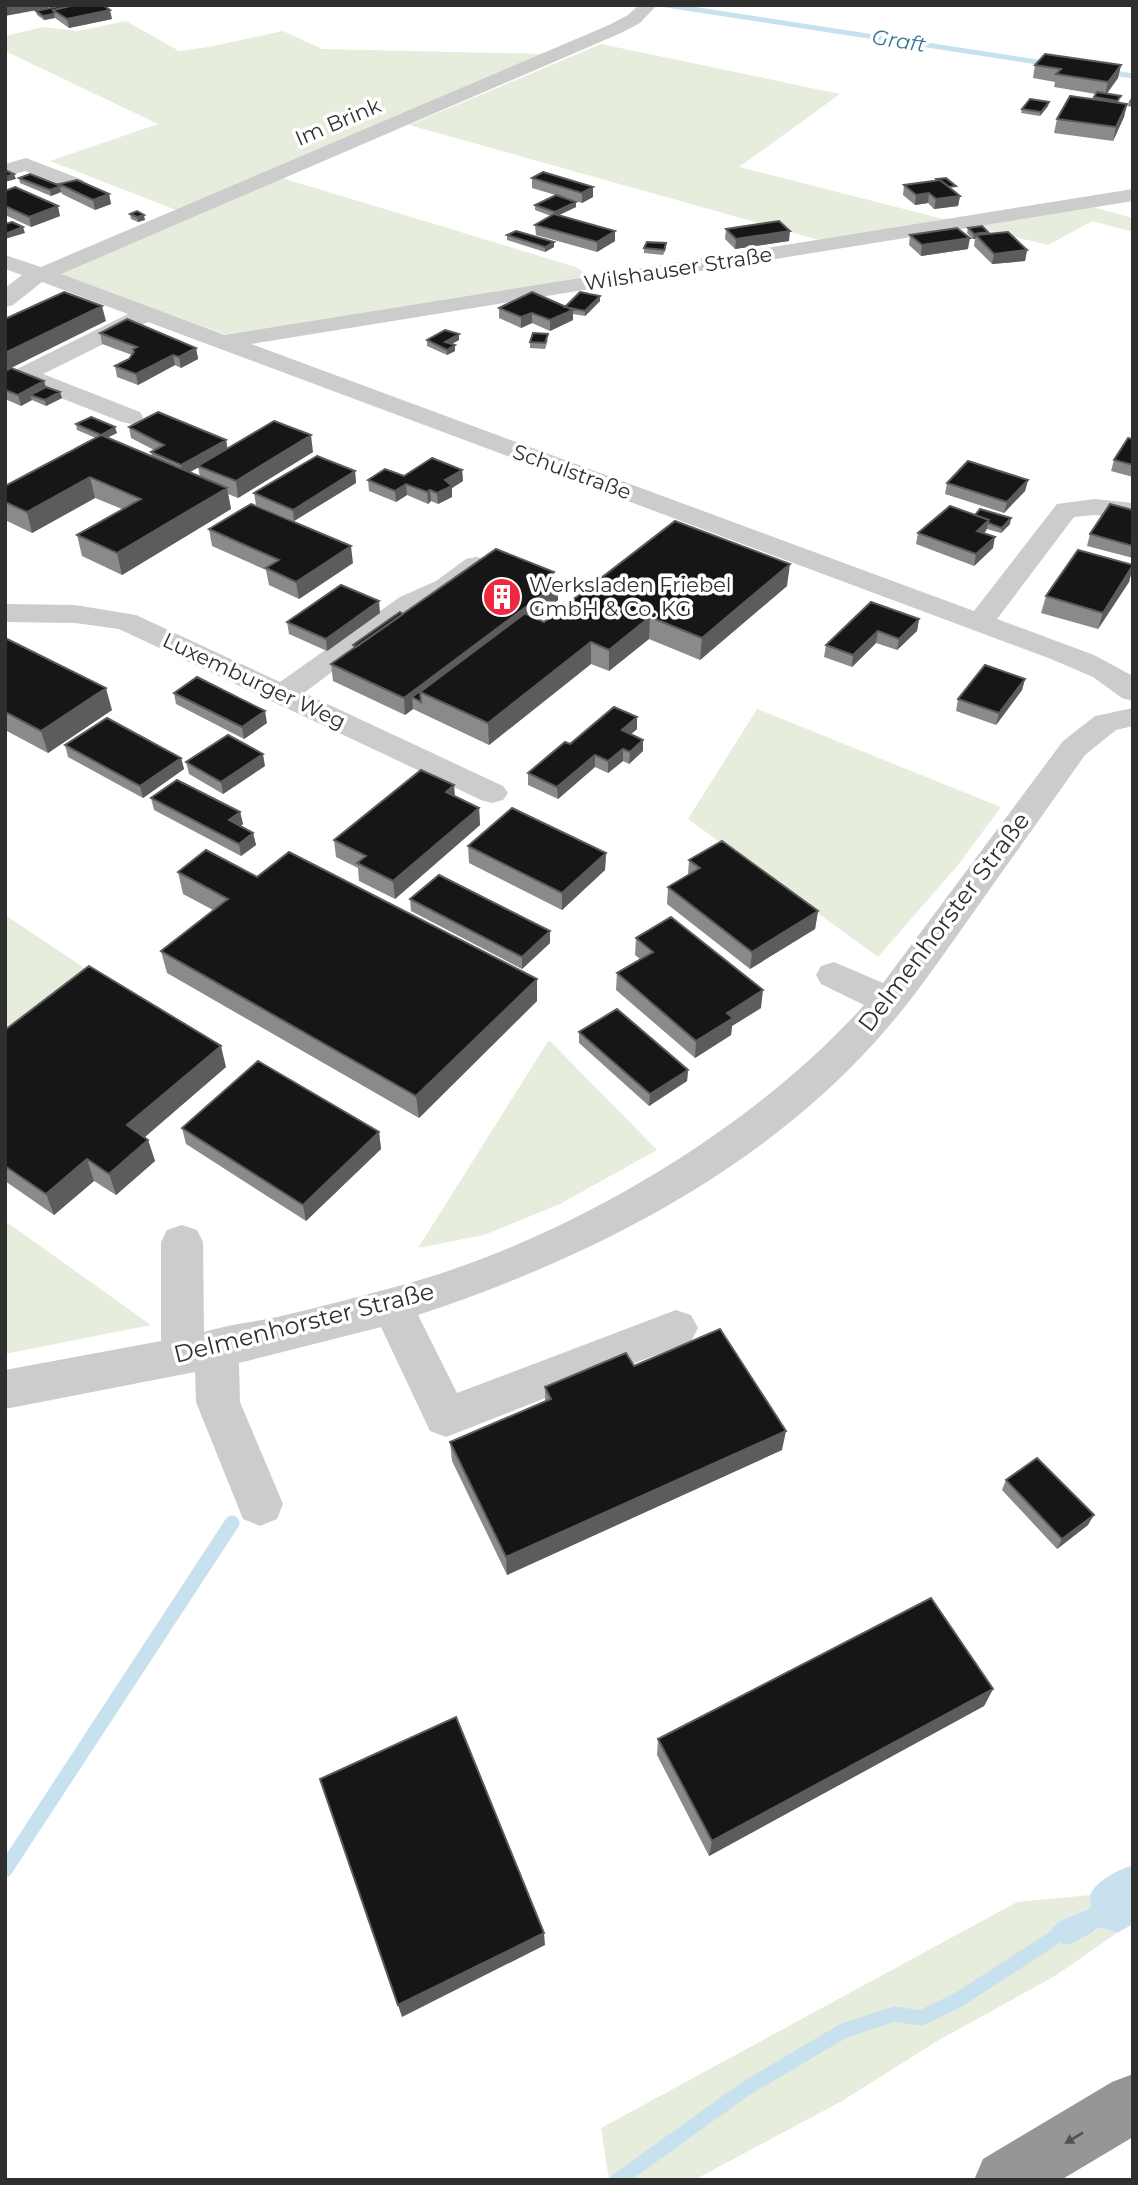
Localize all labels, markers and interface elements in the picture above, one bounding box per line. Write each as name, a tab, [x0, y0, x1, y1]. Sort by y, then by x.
water label: Graft	[870, 24, 928, 57]
street label: Im Brink	[291, 92, 385, 151]
street label: Wilshauser Straße	[582, 241, 774, 296]
street label: Schulstraße	[510, 439, 635, 504]
place label: Werksladen Friebel GmbH & Co. KG	[529, 572, 732, 621]
building icon: Werksladen Friebel GmbH & Co. KG	[481, 576, 523, 618]
street label: Luxemburger Weg	[159, 627, 350, 734]
street label: Delmenhorster Straße	[852, 806, 1036, 1037]
street label: Delmenhorster Straße	[171, 1276, 437, 1369]
one-way arrow	[1065, 2132, 1084, 2144]

